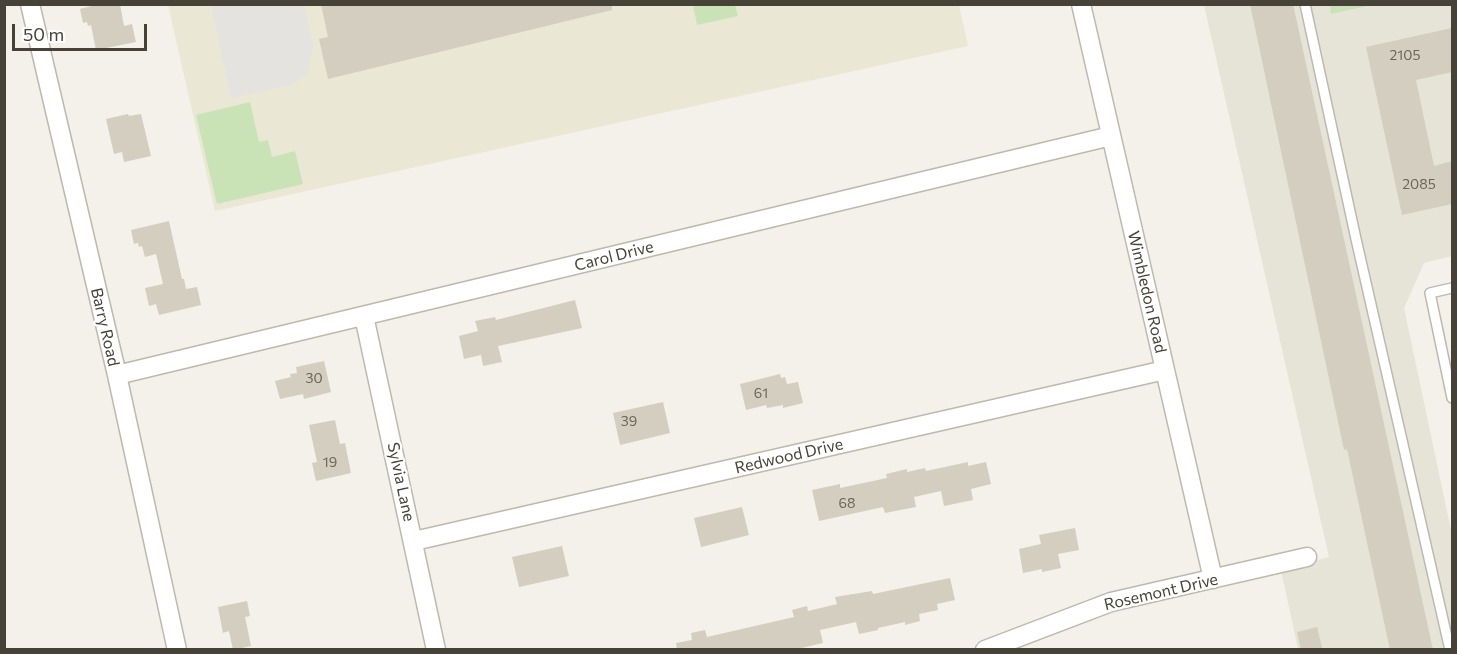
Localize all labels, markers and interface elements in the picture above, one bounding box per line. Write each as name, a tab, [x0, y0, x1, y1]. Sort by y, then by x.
scale bar	[15, 12, 150, 50]
text: 50 m	[23, 23, 64, 45]
house number: 2105	[1390, 47, 1420, 63]
house number: 2085	[1402, 176, 1436, 192]
street label: Wimbledon Road	[1124, 229, 1170, 355]
street label: Carol Drive	[572, 237, 656, 275]
street label: Barry Road	[87, 286, 123, 368]
house number: 30	[305, 370, 323, 386]
house number: 61	[754, 385, 768, 401]
house number: 39	[621, 413, 637, 429]
street label: Redwood Drive	[733, 434, 845, 478]
street label: Sylvia Lane	[383, 441, 419, 523]
house number: 19	[323, 454, 337, 470]
house number: 68	[839, 495, 855, 511]
street label: Rosemont Drive	[1102, 570, 1220, 614]

